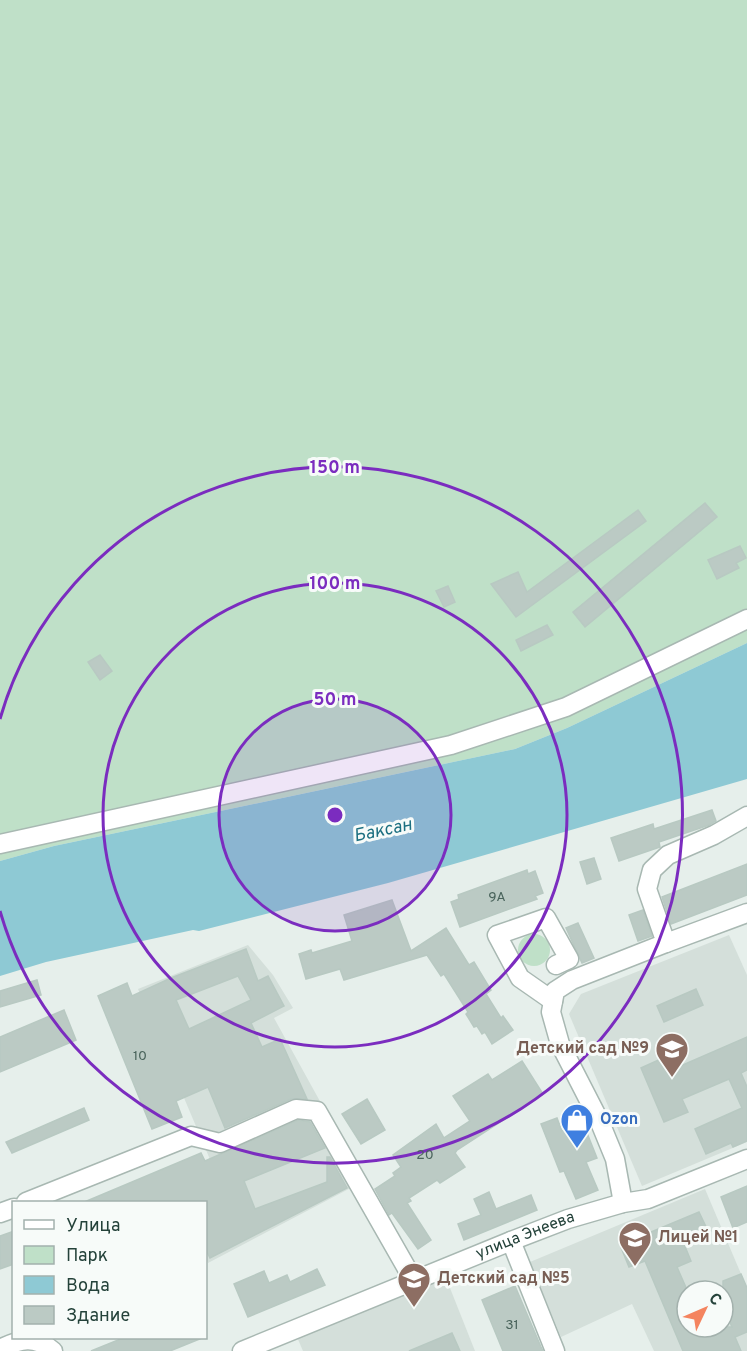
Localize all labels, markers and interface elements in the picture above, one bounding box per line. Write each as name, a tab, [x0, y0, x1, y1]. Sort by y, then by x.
text: 150 m	[310, 457, 360, 480]
text: 100 m	[309, 573, 361, 596]
text: 50 m	[313, 689, 357, 712]
centre of rings	[325, 805, 345, 825]
water label: Баксан	[352, 813, 415, 848]
house number: 9А	[488, 889, 506, 906]
school or university icon: Детский сад №9	[654, 1031, 690, 1078]
place label: Детский сад №9	[516, 1039, 649, 1059]
house number: 10	[133, 1048, 147, 1065]
shop icon: Ozon	[559, 1102, 595, 1149]
place label: Ozon	[600, 1110, 638, 1130]
house number: 20	[416, 1147, 434, 1164]
legend	[12, 1201, 207, 1339]
street label: улица Энеева	[473, 1208, 577, 1264]
text: Улица	[66, 1215, 120, 1238]
school or university icon: Лицей №1	[617, 1220, 653, 1267]
place label: Лицей №1	[658, 1228, 739, 1248]
text: Парк	[66, 1245, 108, 1268]
school or university icon: Детский сад №5	[396, 1261, 432, 1308]
place label: Детский сад №5	[437, 1269, 570, 1289]
text: Вода	[66, 1275, 110, 1298]
north arrow	[675, 1279, 735, 1339]
text: С	[704, 1289, 725, 1311]
text: Здание	[66, 1305, 130, 1328]
house number: 31	[505, 1317, 519, 1334]

